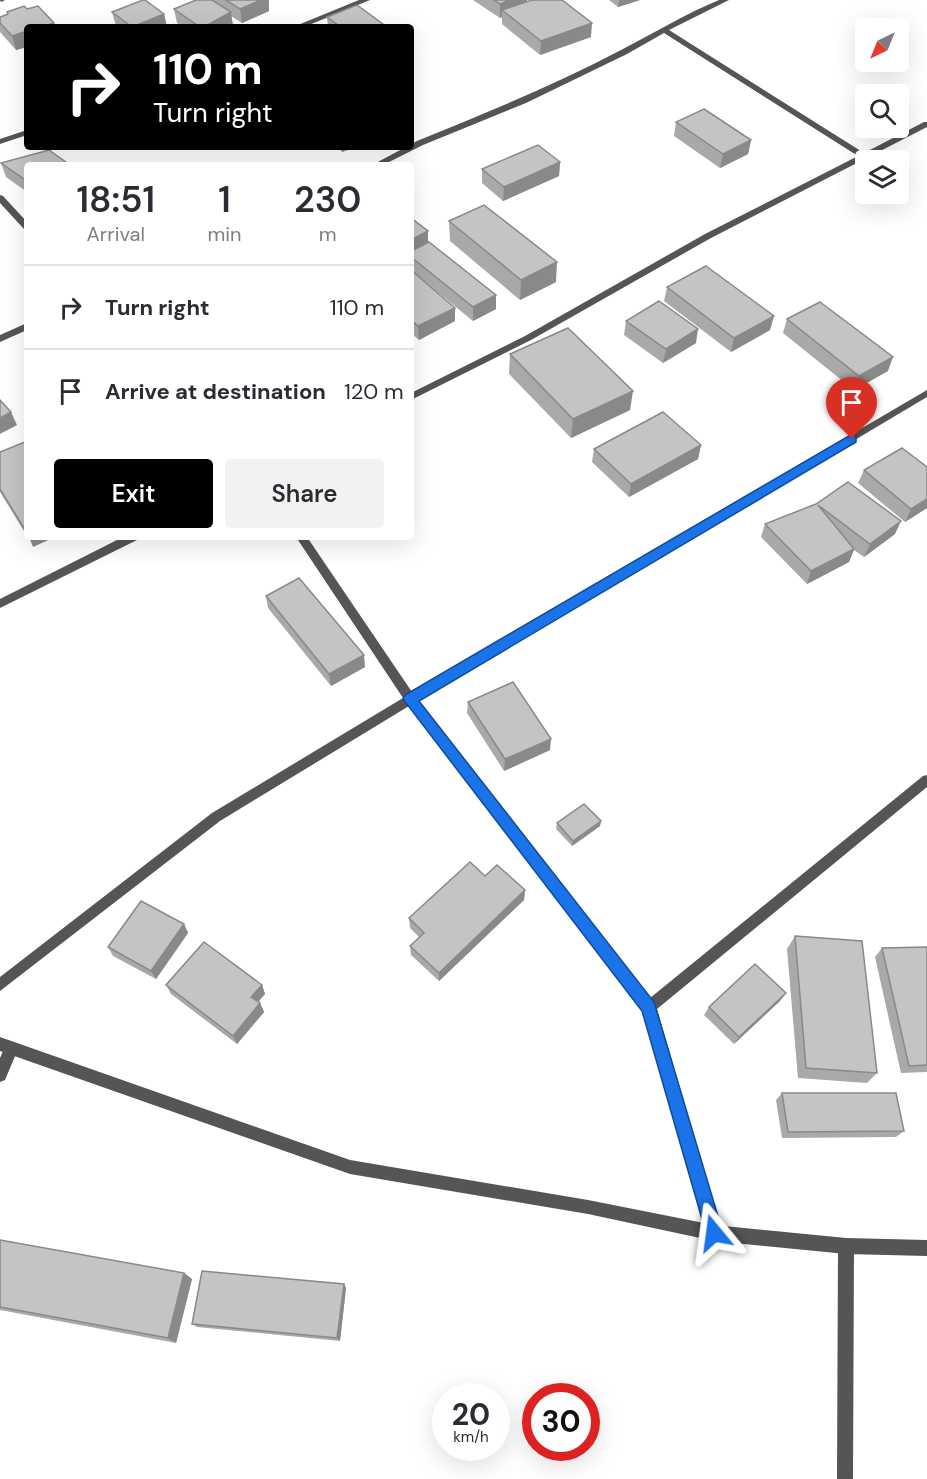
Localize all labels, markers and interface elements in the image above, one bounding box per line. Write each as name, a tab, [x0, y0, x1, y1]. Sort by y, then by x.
north arrow	[855, 18, 909, 72]
map controls	[855, 18, 909, 204]
text: 110 m	[153, 42, 263, 97]
icon: right	[54, 48, 132, 126]
button: search	[855, 84, 909, 138]
text: Turn right	[153, 95, 273, 130]
button: layers	[855, 150, 909, 204]
text: 18:51	[77, 176, 155, 223]
text: 1	[218, 176, 231, 223]
text: 230	[294, 176, 362, 223]
text: Arrival	[87, 221, 145, 247]
text: min	[207, 221, 242, 247]
text: m	[319, 221, 337, 247]
icon: right	[54, 291, 87, 324]
text: Turn right	[105, 293, 210, 322]
text: 110 m	[330, 293, 384, 322]
icon: arrive	[54, 375, 87, 408]
text: Arrive at destination	[105, 377, 326, 406]
text: 120 m	[344, 377, 404, 406]
pin	[826, 377, 877, 439]
icon: arrive	[835, 386, 868, 419]
button: Exit	[54, 459, 213, 528]
button: Share	[225, 459, 384, 528]
position arrow	[682, 1201, 746, 1265]
speed limit sign: 30	[522, 1383, 600, 1461]
text: 20	[452, 1395, 490, 1434]
text: km/h	[453, 1427, 489, 1447]

